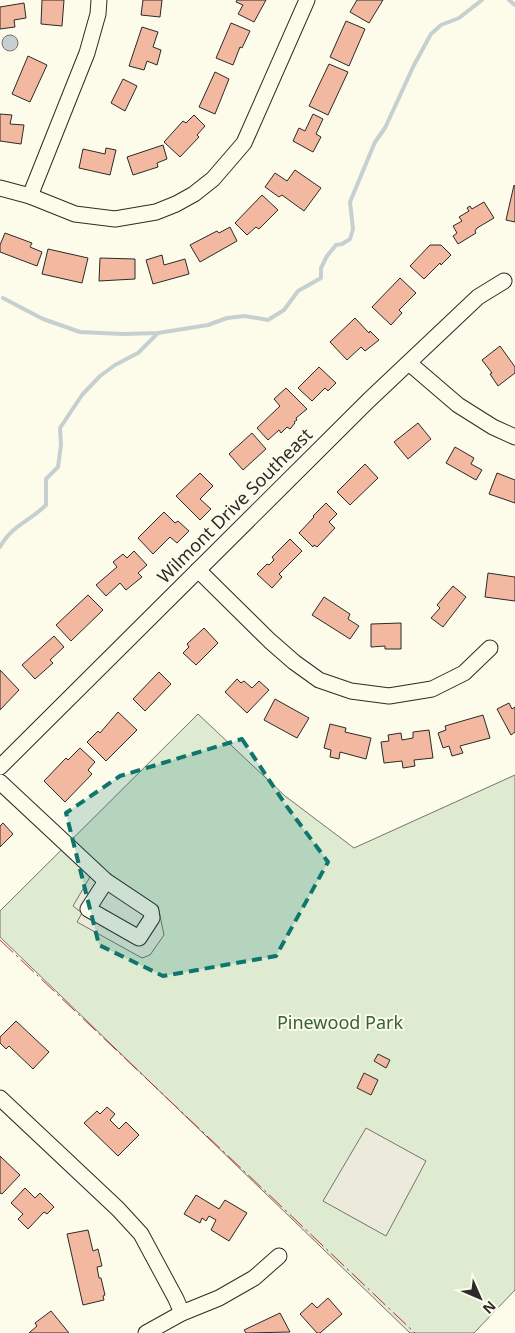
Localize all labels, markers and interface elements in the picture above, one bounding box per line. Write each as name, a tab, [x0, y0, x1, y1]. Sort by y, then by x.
street label: Wilmont Drive Southeast	[152, 422, 317, 588]
park label: Pinewood Park	[277, 1010, 403, 1034]
north arrow	[455, 1273, 505, 1323]
text: N	[479, 1297, 500, 1318]

